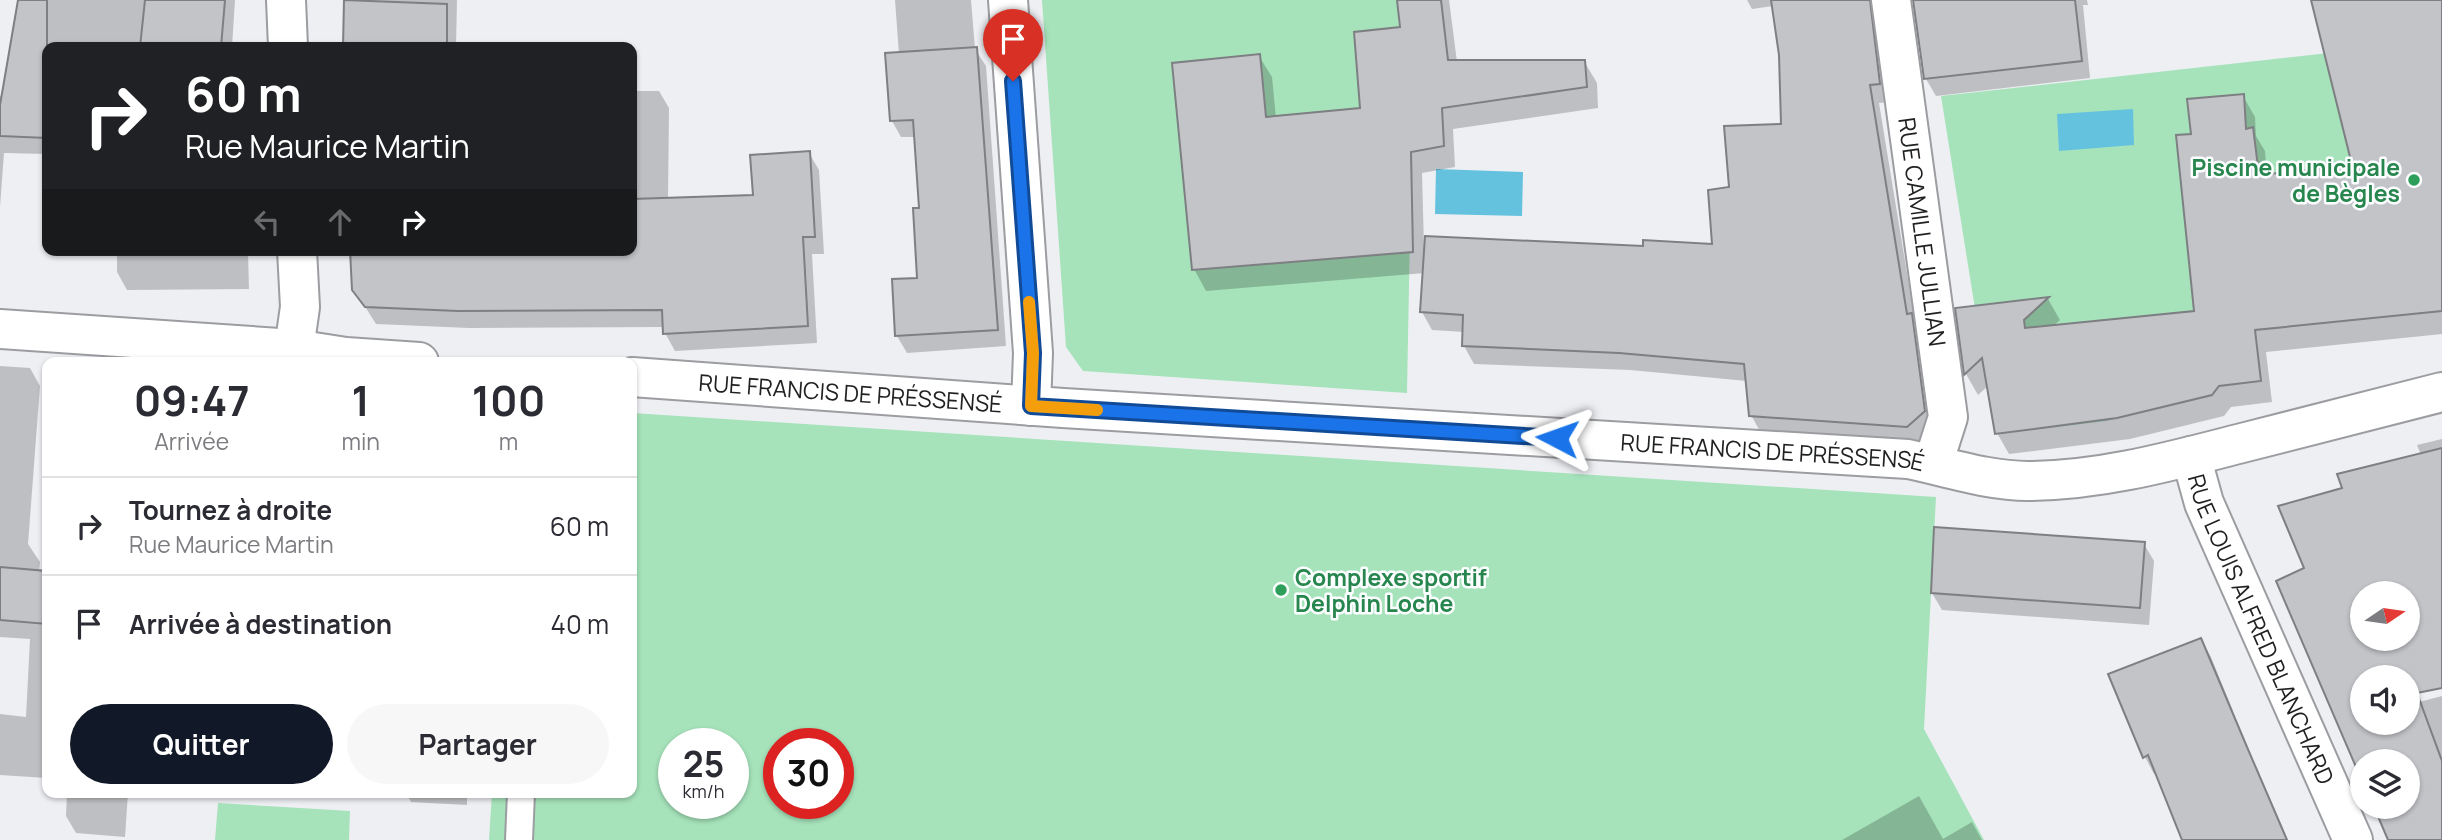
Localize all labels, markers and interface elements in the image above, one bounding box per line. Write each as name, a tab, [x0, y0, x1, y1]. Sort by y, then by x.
pin	[983, 9, 1043, 81]
icon: arrive	[994, 20, 1032, 58]
text: 60 m	[185, 60, 302, 127]
icon: right	[70, 70, 161, 161]
street label: RUE CAMILLE JULLIAN	[1891, 115, 1954, 348]
text: Rue Maurice Martin	[185, 124, 470, 168]
place label: Piscine municipale de Bègles	[2191, 151, 2400, 209]
marker: Piscine municipale de Bègles	[2406, 172, 2422, 188]
icon: left	[248, 203, 286, 241]
icon: ahead	[321, 203, 359, 241]
icon: right	[394, 203, 432, 241]
street label: RUE FRANCIS DE PRÉSSENSÉ	[697, 366, 1003, 420]
text: 09:47	[134, 371, 250, 429]
text: 1	[352, 371, 370, 429]
text: 100	[472, 371, 545, 429]
position arrow	[1520, 401, 1594, 475]
text: Arrivée	[154, 425, 229, 457]
text: min	[341, 425, 380, 457]
text: m	[499, 425, 518, 457]
street label: RUE FRANCIS DE PRÉSSENSÉ	[1620, 426, 1928, 478]
street label: RUE LOUIS ALFRED BLANCHARD	[2181, 470, 2342, 789]
text: Tournez à droite	[129, 492, 332, 528]
icon: right	[70, 507, 108, 545]
text: 60 m	[550, 508, 609, 544]
text: Rue Maurice Martin	[129, 528, 334, 560]
place label: Complexe sportif Delphin Loche	[1295, 561, 1487, 619]
north arrow	[2350, 581, 2420, 651]
map controls	[2350, 581, 2420, 819]
marker: Complexe sportif Delphin Loche	[1273, 582, 1289, 598]
icon: arrive	[70, 605, 108, 643]
text: Arrivée à destination	[129, 606, 392, 642]
text: 40 m	[551, 606, 609, 642]
button: sound	[2350, 665, 2420, 735]
button: Quitter	[70, 704, 333, 784]
button: Partager	[347, 704, 609, 784]
speed limit sign: 30	[763, 728, 854, 819]
text: 25	[683, 740, 724, 788]
button: layers	[2350, 749, 2420, 819]
text: km/h	[683, 779, 724, 803]

